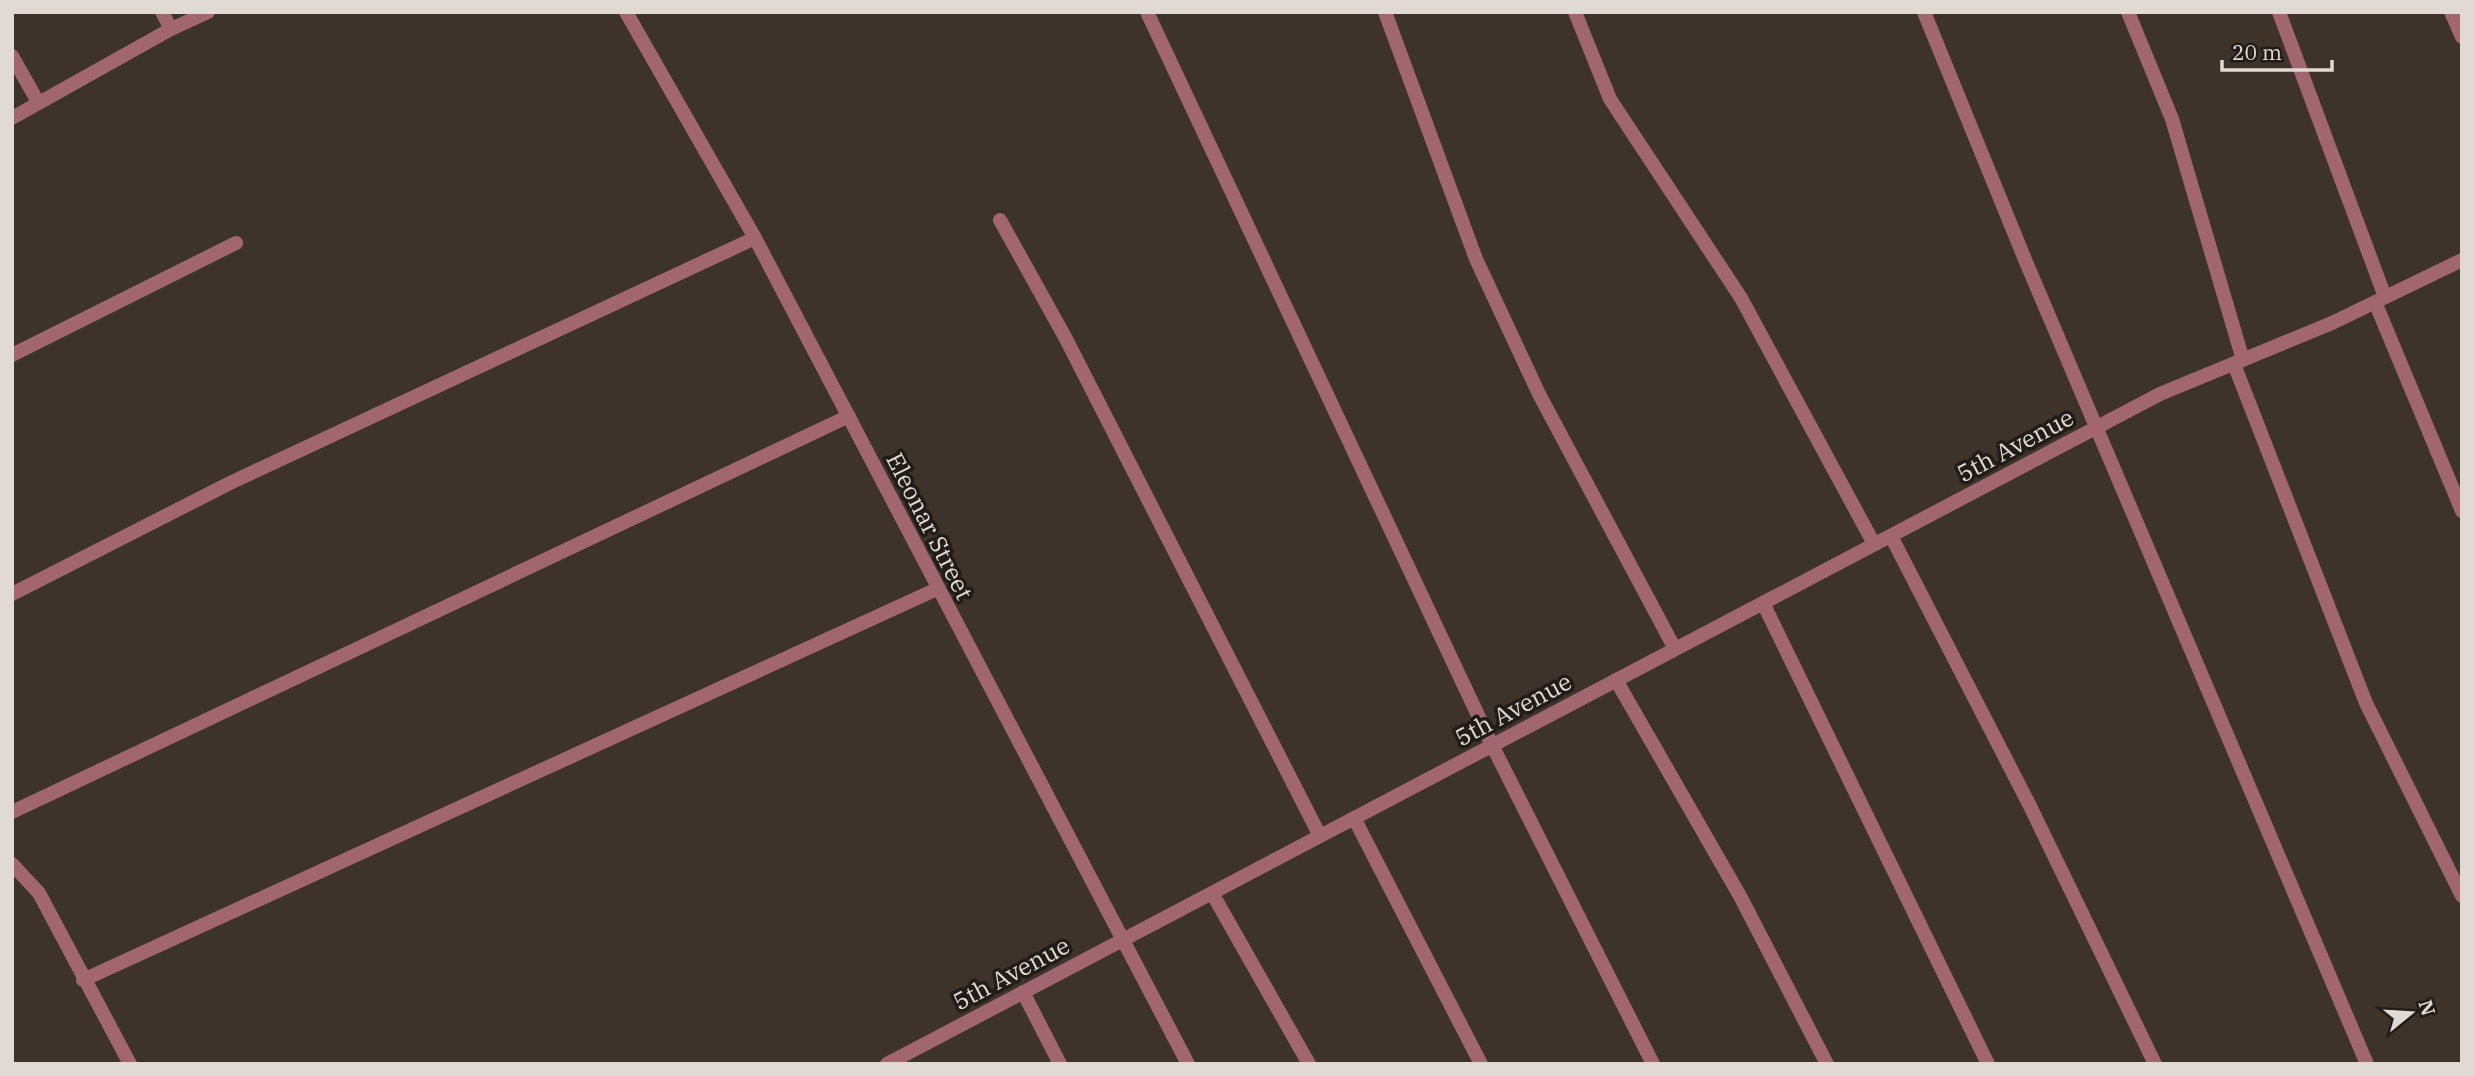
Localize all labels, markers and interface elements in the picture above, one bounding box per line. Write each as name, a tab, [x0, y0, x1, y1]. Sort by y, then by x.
scale bar	[2222, 28, 2332, 72]
text: 20 m	[2232, 38, 2282, 66]
street label: 5th Avenue	[1951, 401, 2079, 489]
street label: Eleonar Street	[879, 447, 981, 605]
street label: 5th Avenue	[1449, 665, 1577, 753]
street label: 5th Avenue	[947, 929, 1075, 1017]
north arrow	[2376, 978, 2446, 1048]
text: N	[2413, 997, 2441, 1019]

